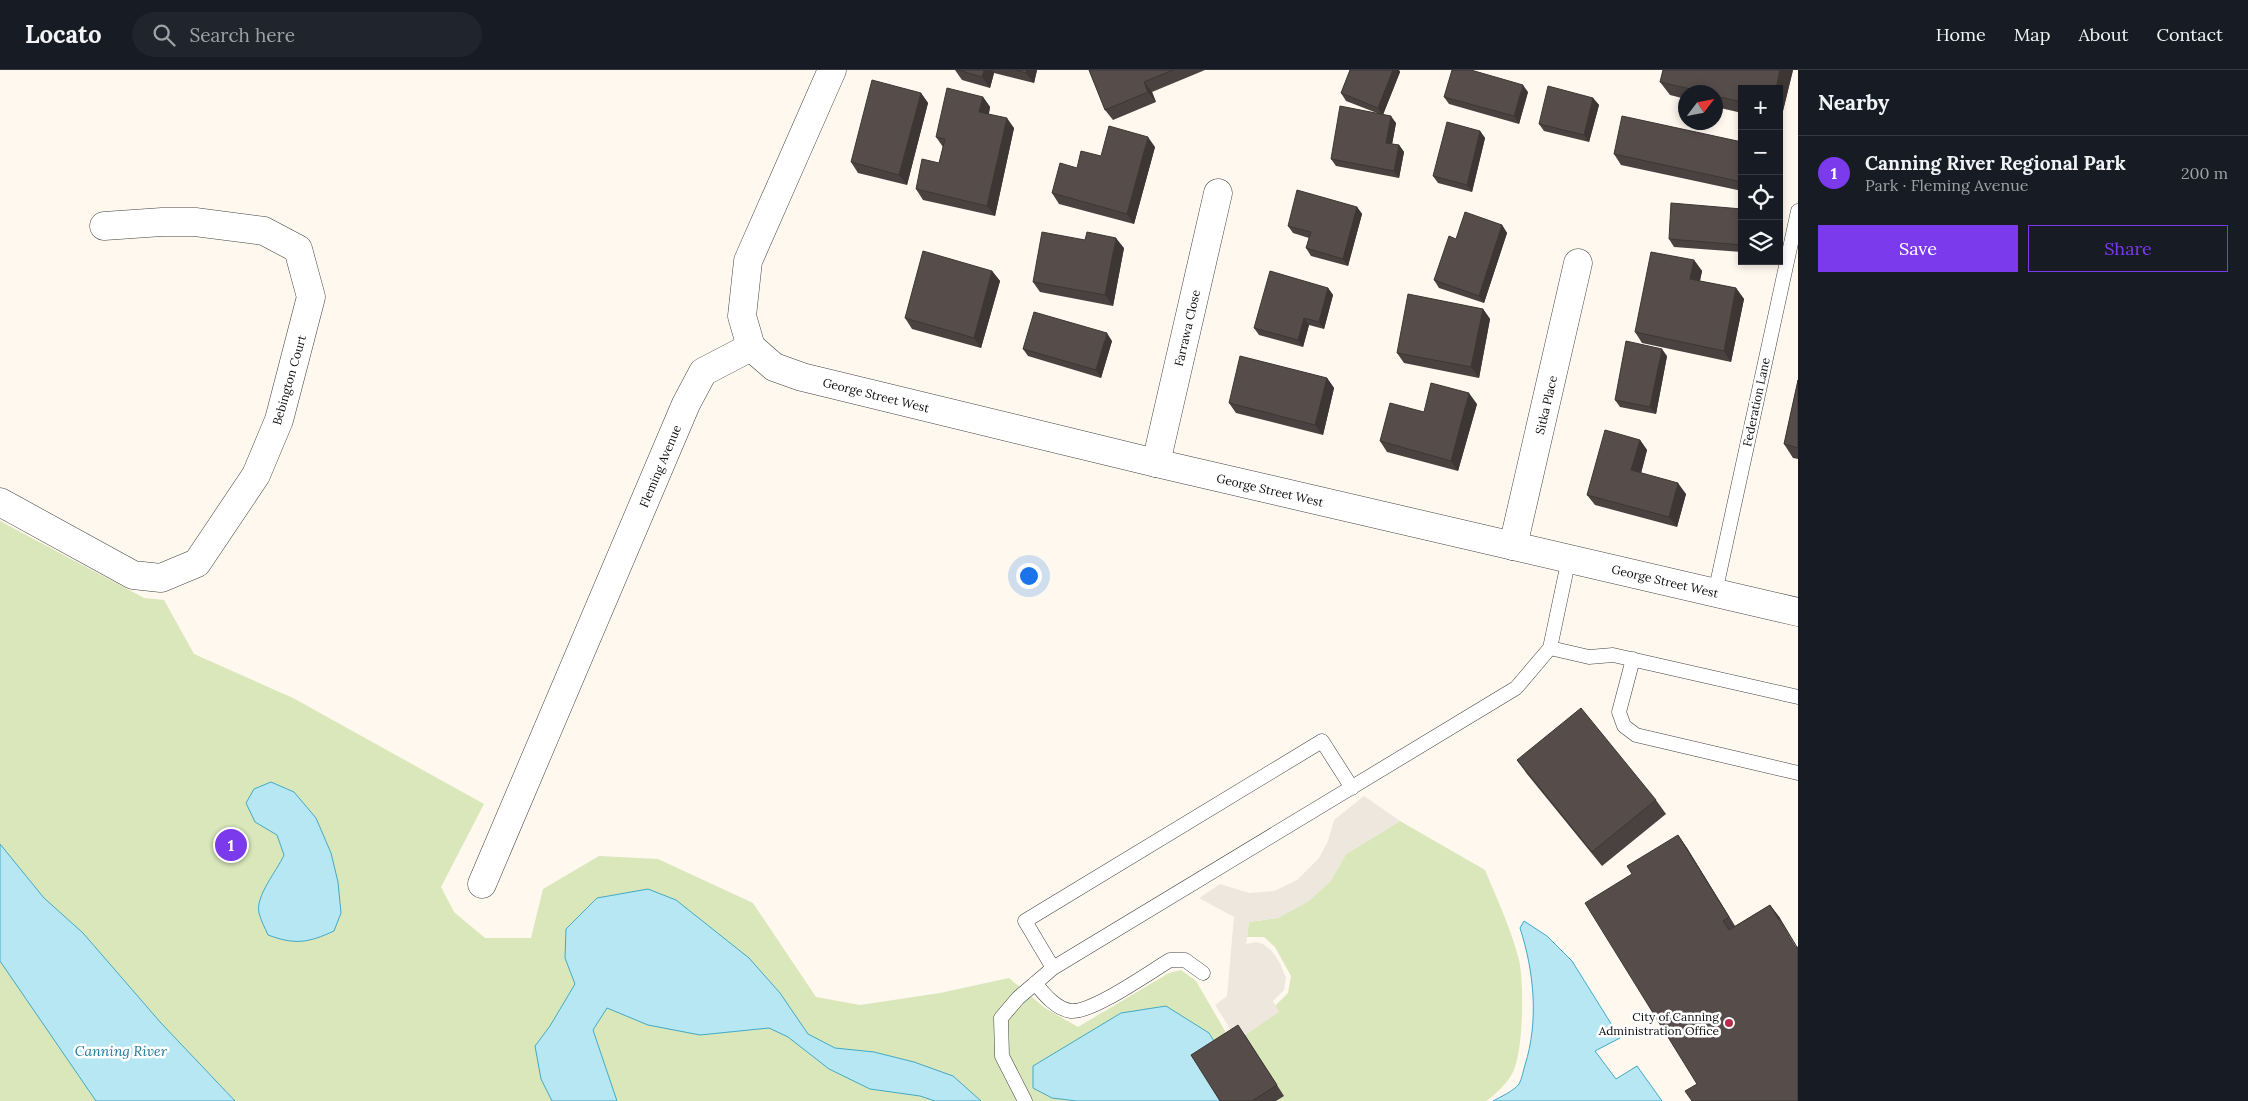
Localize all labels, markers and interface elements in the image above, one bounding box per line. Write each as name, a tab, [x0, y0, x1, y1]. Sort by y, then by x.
search box	[132, 12, 482, 57]
text: Locato	[25, 19, 102, 50]
icon: search	[150, 21, 178, 49]
text: Search here	[190, 23, 295, 47]
text: Home	[1936, 23, 1986, 46]
text: Map	[2014, 23, 2050, 46]
text: About	[2078, 23, 2128, 46]
text: Contact	[2156, 23, 2223, 46]
north arrow	[1678, 85, 1723, 130]
map controls	[1738, 85, 1783, 265]
button: +	[1738, 85, 1783, 130]
text: Nearby	[1818, 89, 1889, 116]
button: −	[1738, 130, 1783, 175]
text: Canning River Regional Park	[1865, 151, 2126, 175]
text: 1	[1831, 163, 1837, 183]
text: 200 m	[2181, 163, 2228, 183]
button: locate	[1738, 175, 1783, 220]
text: Park · Fleming Avenue	[1865, 175, 2028, 195]
button: layers	[1738, 220, 1783, 265]
button: Save	[1818, 225, 2018, 272]
button: Share	[2028, 225, 2228, 272]
street label: Farrawa Close	[1171, 288, 1203, 368]
street label: Bebington Court	[269, 333, 309, 427]
street label: Federation Lane	[1739, 356, 1773, 448]
street label: Sitka Place	[1532, 373, 1560, 436]
street label: George Street West	[821, 374, 931, 416]
street label: Fleming Avenue	[636, 422, 684, 510]
street label: George Street West	[1215, 470, 1325, 510]
street label: George Street West	[1610, 561, 1720, 601]
your location	[1016, 563, 1042, 589]
pin: 1	[215, 826, 247, 864]
place label: City of Canning Administration Office	[1598, 1009, 1719, 1038]
marker: City of Canning Administration Office	[1723, 1017, 1735, 1029]
water label: Canning River	[75, 1042, 168, 1060]

